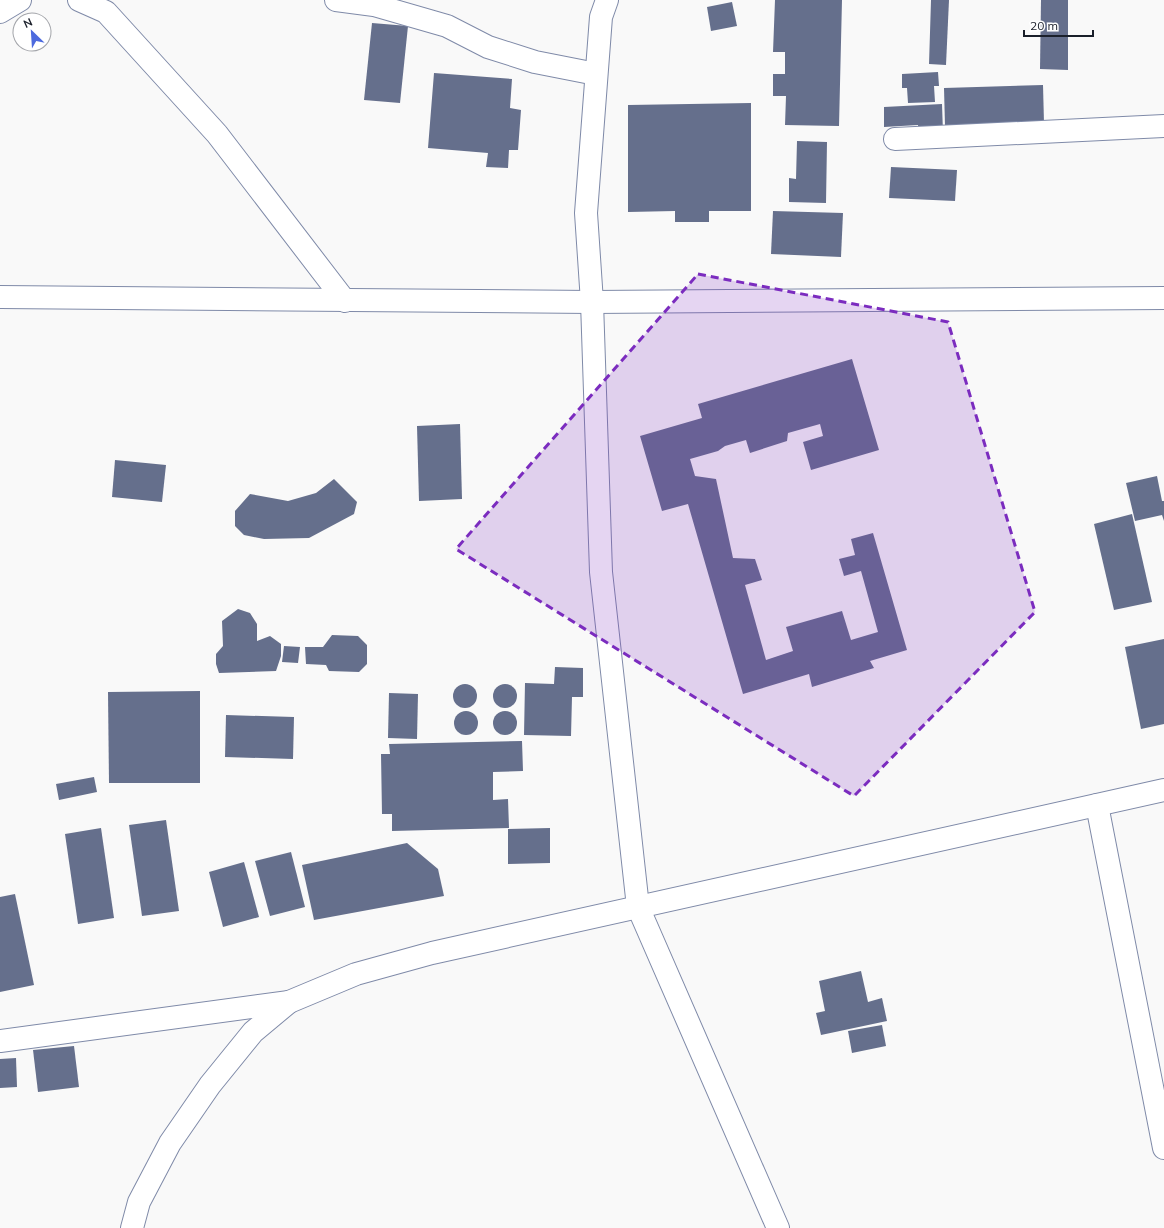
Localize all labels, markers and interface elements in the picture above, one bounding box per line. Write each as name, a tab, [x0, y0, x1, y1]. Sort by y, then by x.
north arrow	[12, 12, 52, 52]
scale bar	[1024, 12, 1093, 38]
text: N	[21, 15, 34, 31]
text: 20 m	[1030, 18, 1058, 33]

